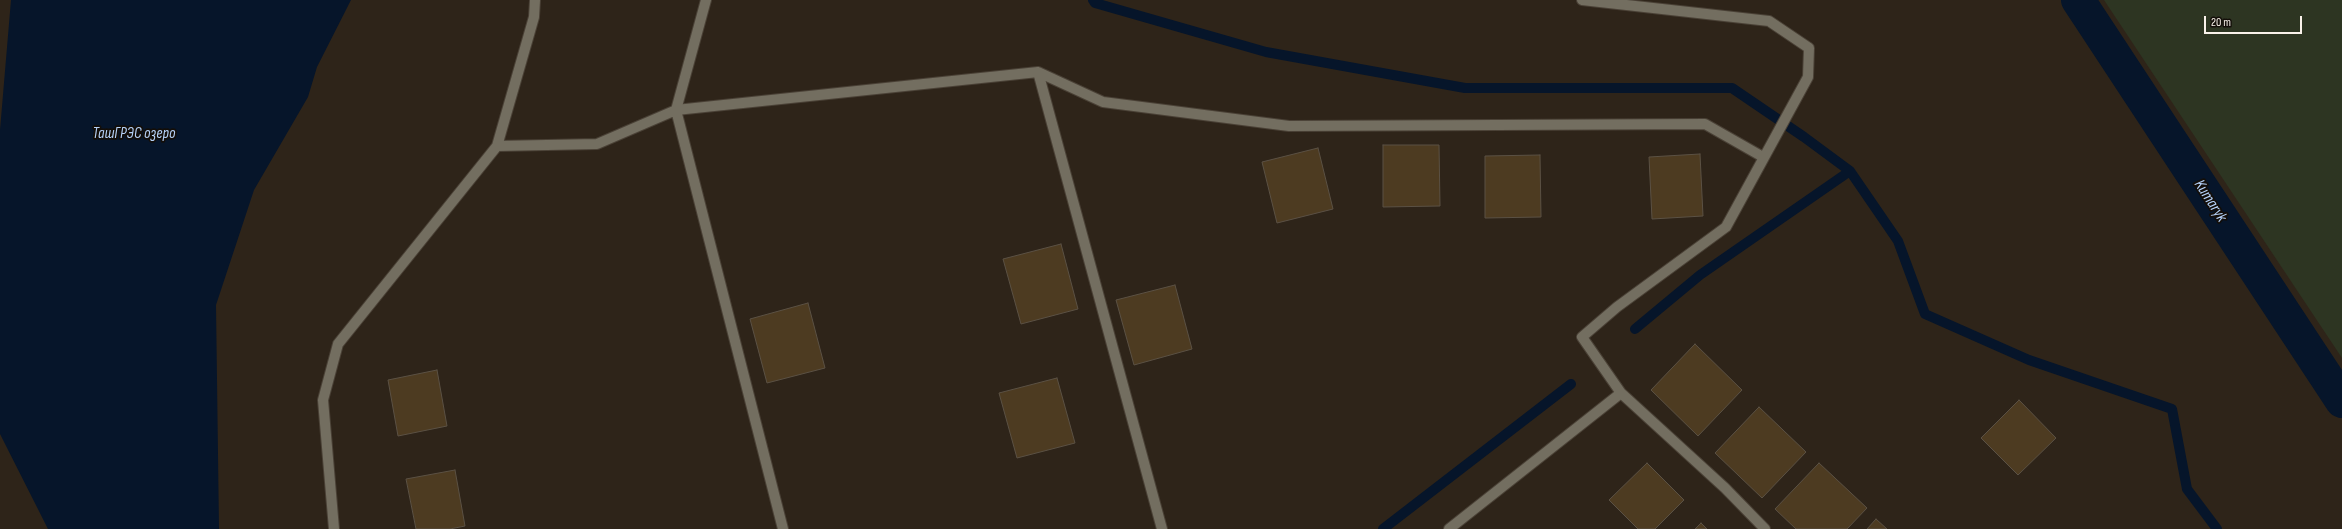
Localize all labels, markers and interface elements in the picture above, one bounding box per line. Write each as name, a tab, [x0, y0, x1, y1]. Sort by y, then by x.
scale bar	[2206, 8, 2304, 34]
text: 20 m	[2211, 15, 2231, 30]
water label: ТашГРЭС озеро	[93, 124, 175, 144]
water label: Kumaryk	[2189, 176, 2231, 226]

